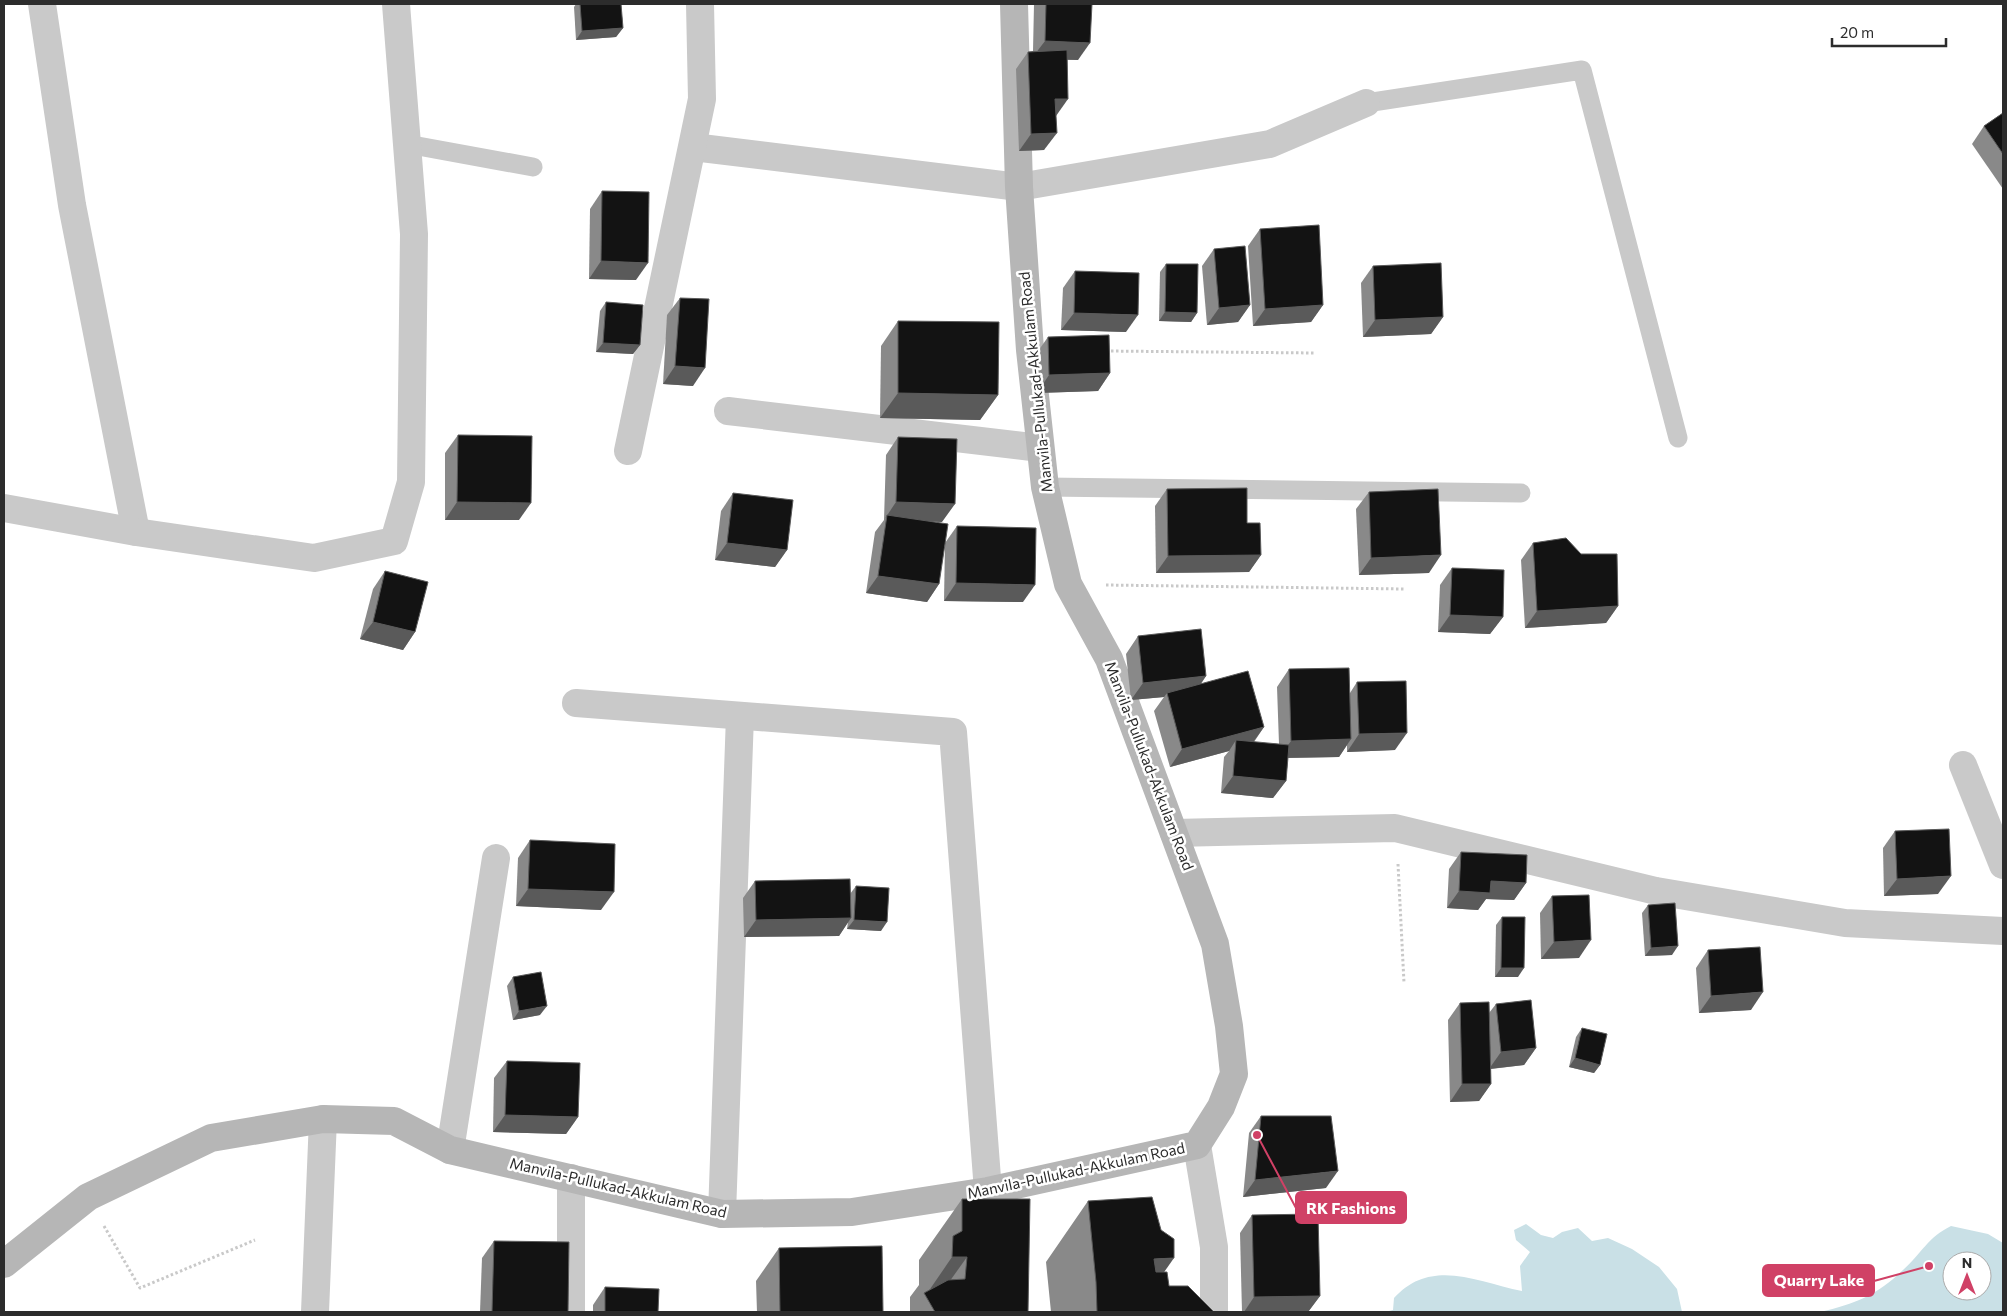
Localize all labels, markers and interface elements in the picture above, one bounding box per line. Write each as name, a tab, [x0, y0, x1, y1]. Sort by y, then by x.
scale bar	[1832, 15, 1946, 47]
text: 20 m	[1840, 23, 1874, 41]
street label: Manvila-Pullukad-Akkulam Road	[1014, 271, 1056, 493]
street label: Manvila-Pullukad-Akkulam Road	[1102, 659, 1198, 873]
street label: Manvila-Pullukad-Akkulam Road	[965, 1138, 1186, 1202]
street label: Manvila-Pullukad-Akkulam Road	[508, 1153, 728, 1221]
callout: RK Fashions	[1296, 1192, 1406, 1223]
text: RK Fashions	[1306, 1198, 1396, 1217]
north arrow	[1942, 1251, 1992, 1301]
text: N	[1962, 1254, 1972, 1271]
callout: Quarry Lake	[1763, 1265, 1874, 1296]
text: Quarry Lake	[1774, 1270, 1864, 1289]

